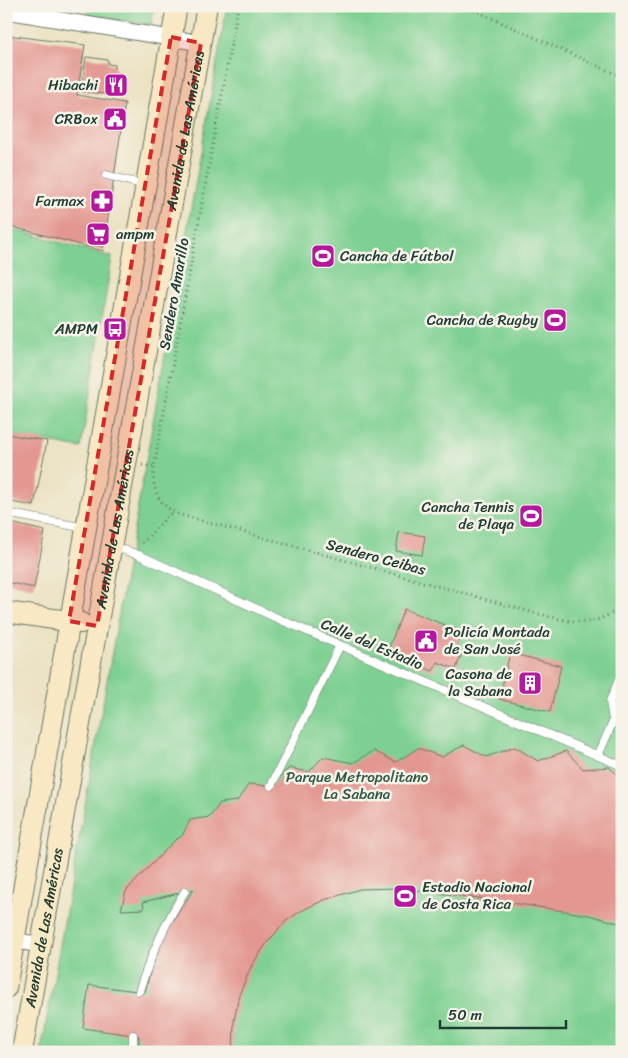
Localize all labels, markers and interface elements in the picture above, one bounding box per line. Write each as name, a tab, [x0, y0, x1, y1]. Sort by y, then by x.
street label: Avenida de Las Américas	[158, 48, 212, 213]
place label: Hibachi	[48, 72, 99, 98]
restaurant icon: Hibachi	[103, 72, 129, 98]
place label: CRBox	[55, 106, 98, 132]
public building icon: CRBox	[102, 106, 128, 132]
place label: Farmax	[35, 188, 84, 214]
pharmacy icon: Farmax	[89, 188, 115, 214]
supermarket icon: ampm	[85, 221, 111, 247]
place label: ampm	[116, 221, 155, 247]
street label: Sendero Amarillo	[151, 235, 197, 352]
sports icon: Cancha de Fútbol	[310, 243, 336, 269]
place label: Cancha de Fútbol	[340, 243, 454, 269]
place label: Cancha de Rugby	[427, 307, 538, 333]
sports icon: Cancha de Rugby	[542, 307, 568, 333]
place label: AMPM	[54, 316, 98, 342]
bus stop icon: AMPM	[102, 316, 128, 342]
street label: Avenida de Las Américas	[87, 446, 141, 612]
place label: Cancha Tennis de Playa	[422, 494, 515, 537]
sports icon: Cancha Tennis de Playa	[518, 503, 544, 529]
street label: Sendero Ceibas	[323, 531, 429, 583]
street label: Calle del Estadio	[317, 611, 428, 677]
place label: Policía Montada de San José	[444, 619, 550, 662]
public building icon: Policía Montada de San José	[413, 628, 439, 654]
place label: Casona de la Sabana	[445, 661, 512, 704]
building icon: Casona de la Sabana	[517, 670, 543, 696]
park label: Parque Metropolitano La Sabana	[286, 764, 429, 807]
street label: Avenida de Las Américas	[17, 845, 71, 1011]
place label: Estadio Nacional de Costa Rica	[422, 874, 532, 917]
sports icon: Estadio Nacional de Costa Rica	[392, 883, 418, 909]
scale bar	[440, 998, 567, 1030]
text: 50 m	[448, 1002, 483, 1028]

